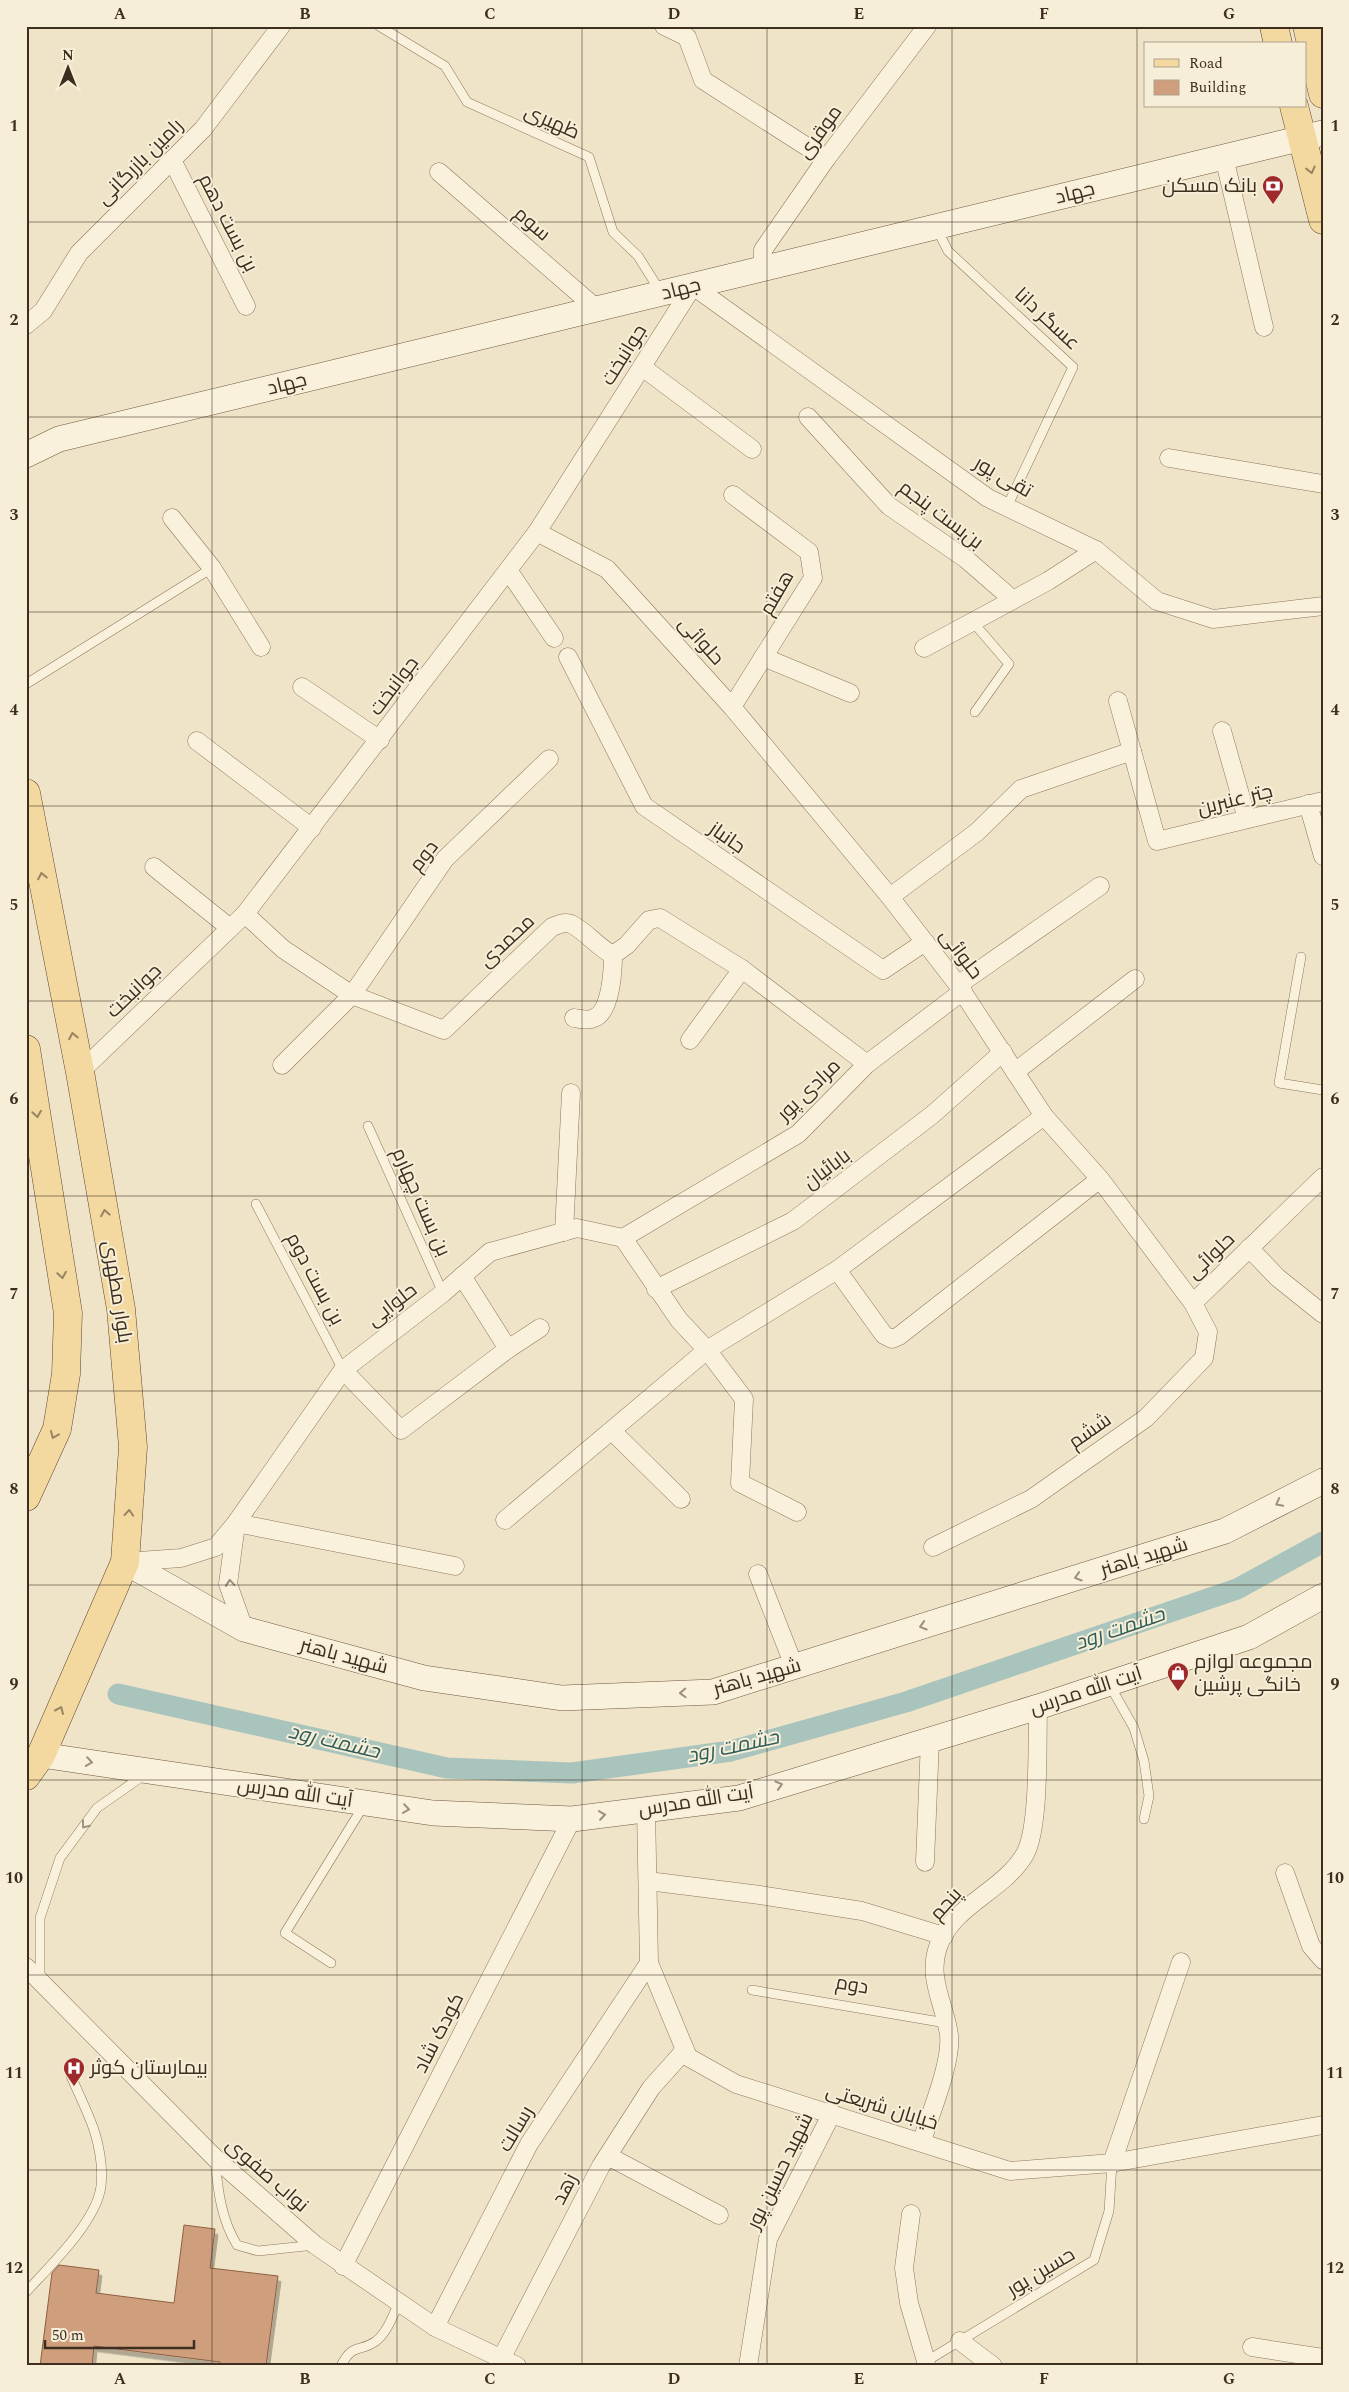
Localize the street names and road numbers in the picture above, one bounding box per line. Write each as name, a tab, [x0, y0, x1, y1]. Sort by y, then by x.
street label: ظهیری	[519, 97, 585, 147]
street label: موقری	[790, 99, 850, 165]
street label: رامین بازرگانی	[90, 112, 190, 212]
street label: بن بست دهم	[190, 169, 266, 277]
street label: جهاد	[1052, 174, 1098, 212]
street label: سوم	[507, 199, 557, 249]
street label: جهاد	[658, 270, 704, 308]
street label: عسگر دانا	[1007, 281, 1087, 357]
street label: جوانبخت	[593, 318, 655, 392]
street label: جهاد	[264, 365, 310, 403]
street label: تقی پور	[967, 448, 1038, 506]
street label: بن‌بست پنجم	[892, 473, 990, 557]
street label: هفتم	[752, 565, 802, 621]
street label: حلوائی	[671, 610, 731, 672]
street label: جوانبخت	[362, 650, 426, 722]
street label: چتر عنبرین	[1194, 776, 1276, 824]
street label: جانباز	[701, 814, 752, 862]
street label: دوم	[402, 834, 446, 878]
street label: محمدی	[472, 907, 542, 975]
street label: حلوائی	[932, 922, 990, 986]
street label: جوانبخت	[99, 957, 169, 1025]
street label: مرادی پور	[769, 1052, 848, 1129]
street label: بابائیان	[797, 1141, 857, 1197]
street label: بن بست چهارم	[384, 1143, 458, 1261]
street label: حلوائی	[1180, 1225, 1242, 1287]
street label: بن بست دوم	[278, 1227, 352, 1331]
street label: بلوار مطهری	[94, 1238, 140, 1346]
street label: حلوایی	[360, 1276, 424, 1334]
street label: ششم	[1062, 1405, 1118, 1457]
street label: شهید باهنر	[1095, 1529, 1192, 1585]
street label: شهید باهنر	[296, 1630, 392, 1682]
street label: شهید باهنر	[708, 1650, 805, 1704]
street label: آیت الله مدرس	[1026, 1659, 1147, 1723]
street label: آیت الله مدرس	[235, 1770, 355, 1816]
street label: آیت الله مدرس	[636, 1777, 757, 1825]
street label: پنجم	[923, 1880, 970, 1928]
street label: دوم	[833, 1967, 871, 2003]
street label: کودک شاد	[406, 1988, 472, 2078]
street label: خیابان شریعتی	[822, 2076, 942, 2138]
street label: رسالت	[490, 2100, 542, 2158]
street label: شهید حسین پور	[738, 2108, 821, 2235]
street label: نواب صفوی	[219, 2130, 315, 2220]
street label: زهد	[544, 2168, 586, 2210]
street label: حسین پور	[1000, 2240, 1081, 2305]

